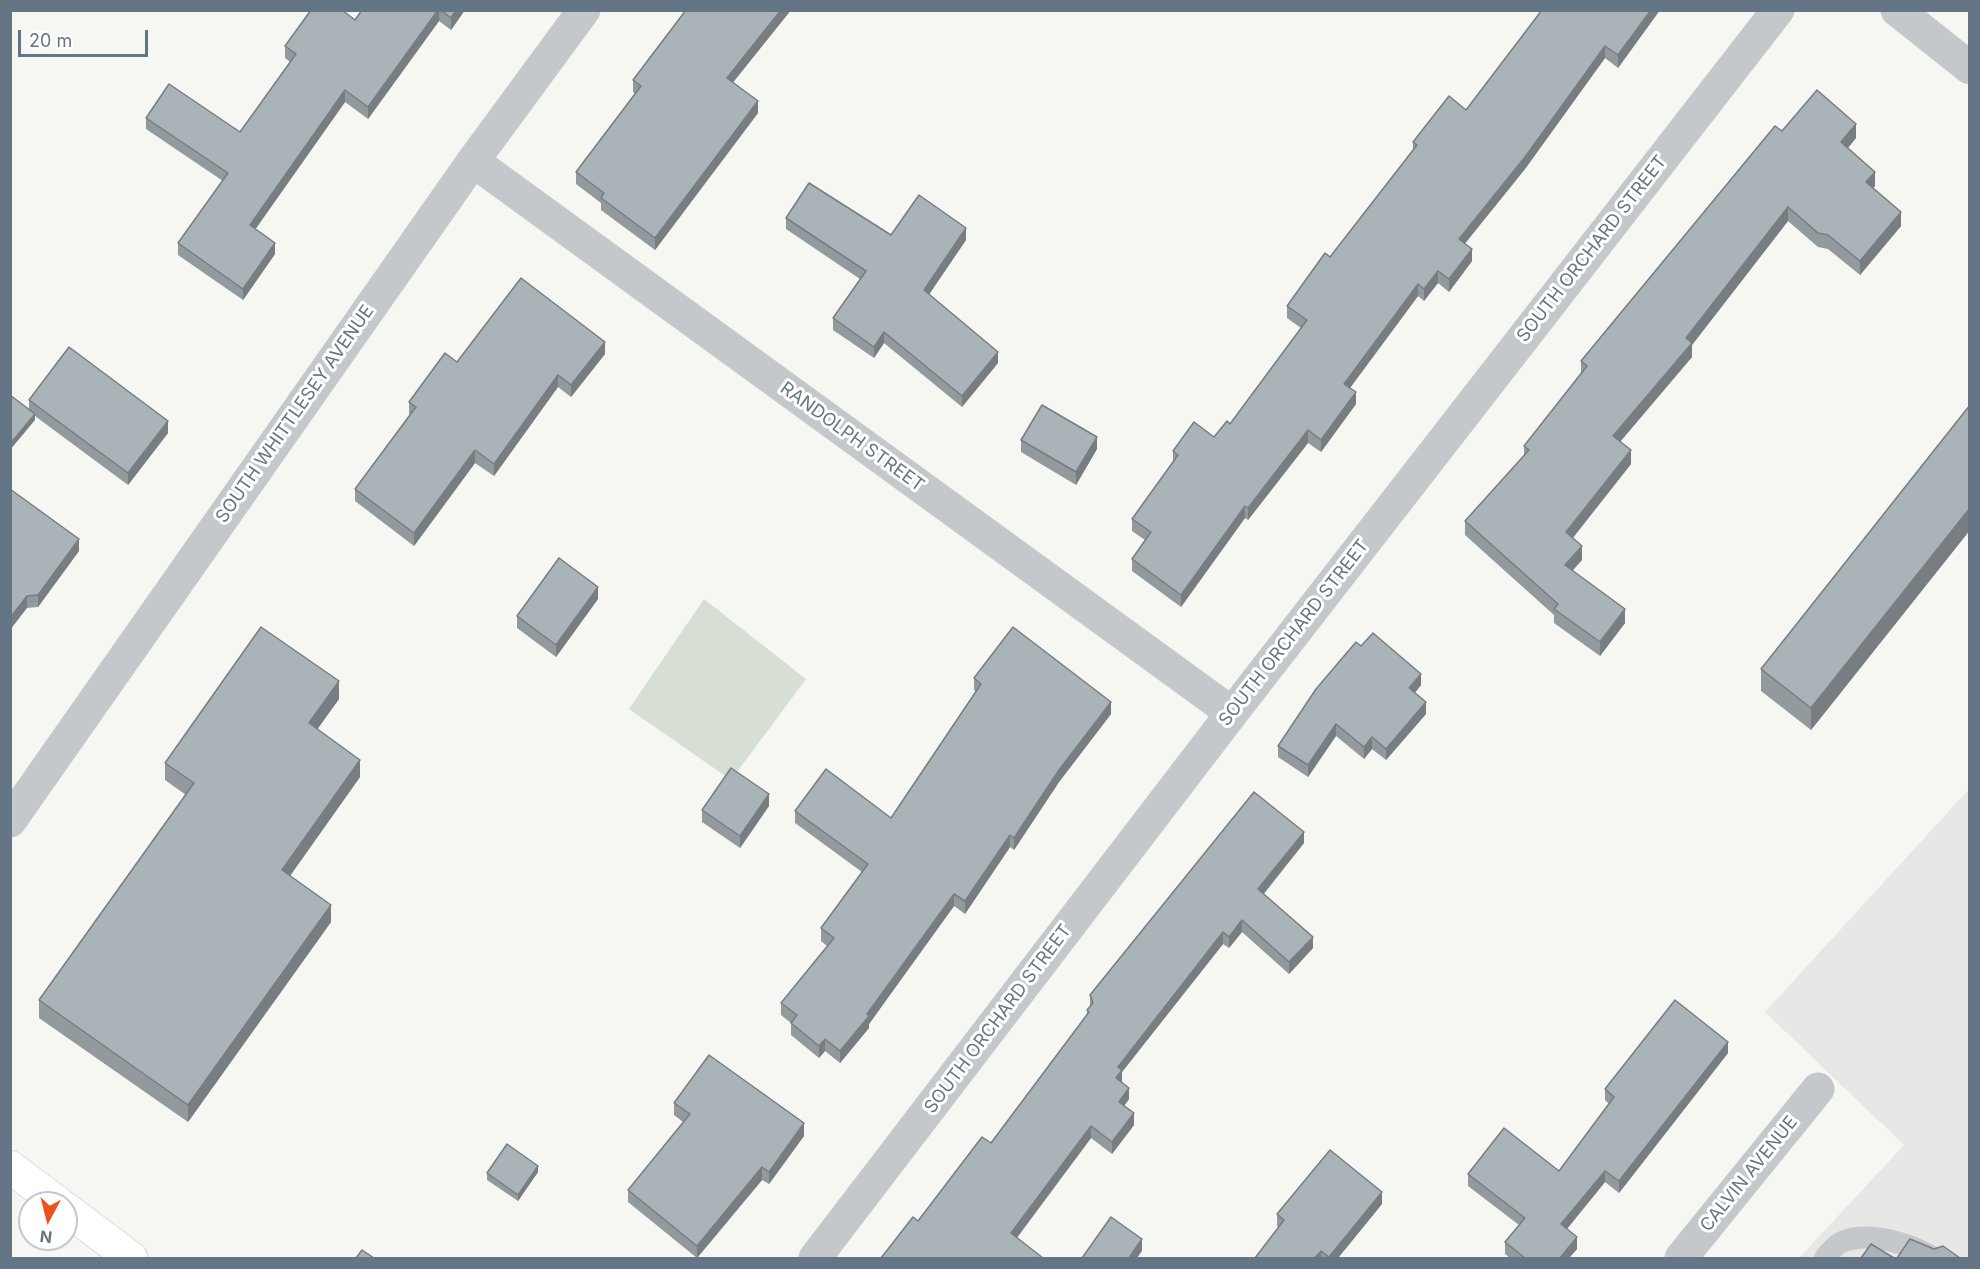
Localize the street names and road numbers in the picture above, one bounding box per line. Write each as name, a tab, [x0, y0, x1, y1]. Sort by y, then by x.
street label: SOUTH ORCHARD STREET	[1512, 151, 1672, 347]
street label: SOUTH WHITTLESEY AVENUE	[211, 301, 379, 527]
street label: RANDOLPH STREET	[776, 378, 928, 496]
street label: SOUTH ORCHARD STREET	[1214, 535, 1374, 731]
street label: SOUTH ORCHARD STREET	[920, 920, 1076, 1118]
street label: CALVIN AVENUE	[1696, 1112, 1802, 1236]

